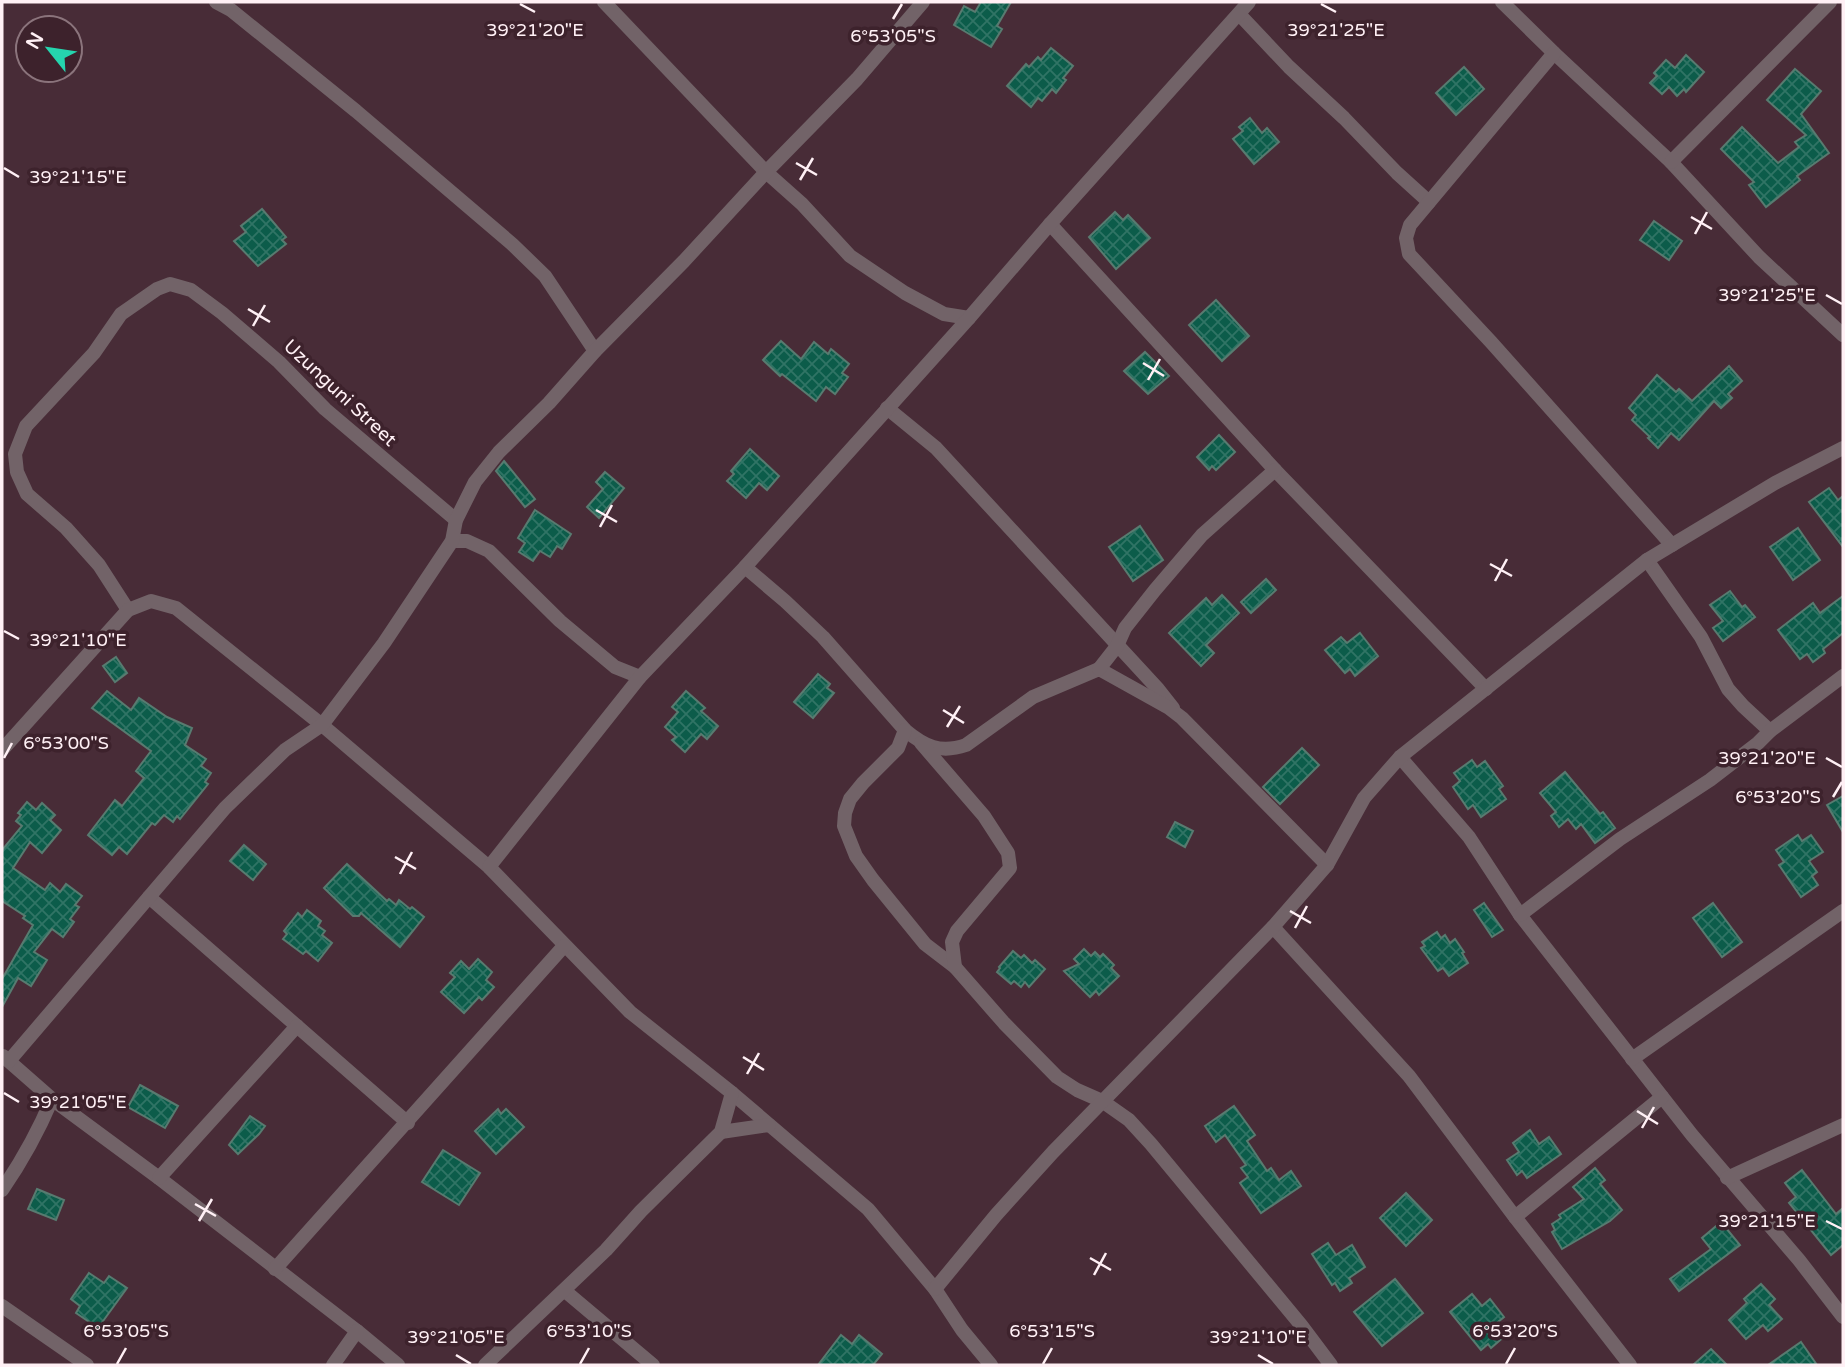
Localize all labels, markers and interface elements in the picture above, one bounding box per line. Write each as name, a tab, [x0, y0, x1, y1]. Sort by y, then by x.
north arrow	[14, 14, 84, 84]
text: 39°21'20"E	[486, 19, 584, 41]
text: 39°21'25"E	[1287, 19, 1385, 41]
text: 6°53'05"S	[850, 25, 936, 47]
text: N	[22, 29, 48, 53]
text: 39°21'15"E	[29, 166, 127, 188]
text: 39°21'25"E	[1718, 284, 1816, 306]
street label: Uzunguni Street	[279, 335, 401, 451]
text: 39°21'10"E	[29, 629, 127, 651]
text: 6°53'00"S	[23, 732, 109, 754]
text: 39°21'20"E	[1718, 747, 1816, 769]
text: 6°53'20"S	[1735, 786, 1821, 808]
text: 39°21'05"E	[29, 1091, 127, 1113]
text: 39°21'15"E	[1718, 1210, 1816, 1232]
text: 6°53'05"S	[83, 1320, 169, 1342]
text: 6°53'10"S	[546, 1320, 632, 1342]
text: 6°53'15"S	[1009, 1320, 1095, 1342]
text: 6°53'20"S	[1472, 1320, 1558, 1342]
text: 39°21'05"E	[407, 1326, 505, 1348]
text: 39°21'10"E	[1209, 1326, 1307, 1348]

